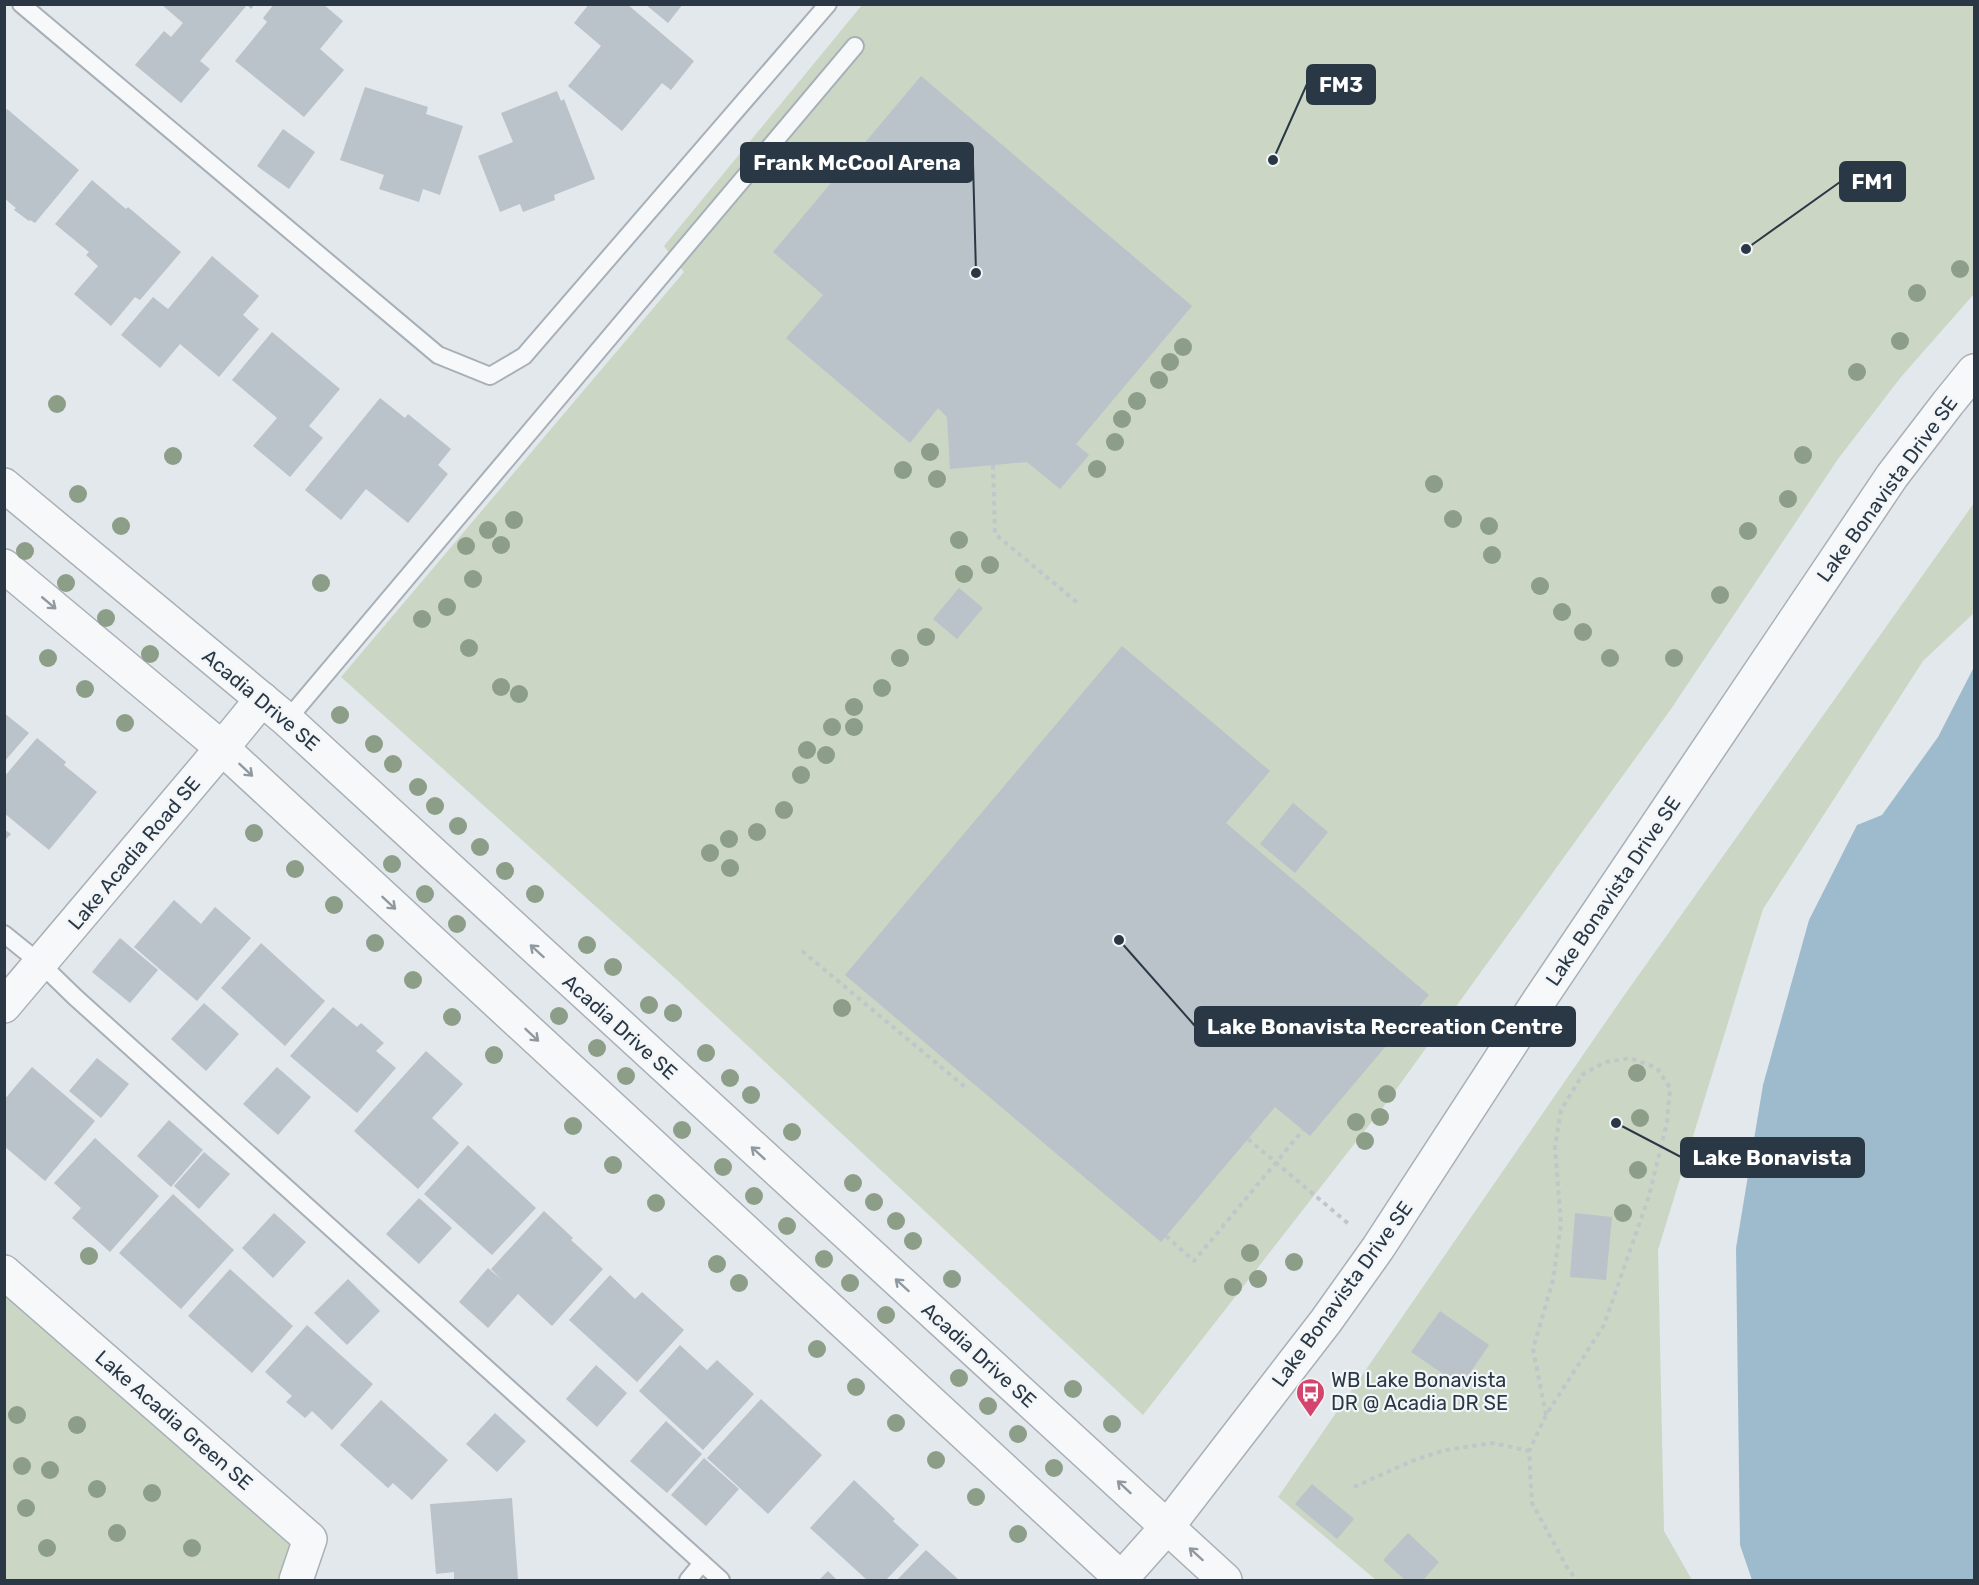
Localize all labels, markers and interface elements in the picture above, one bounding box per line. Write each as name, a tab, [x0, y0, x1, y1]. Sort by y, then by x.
callout: FM3	[1307, 65, 1375, 104]
text: FM3	[1319, 72, 1363, 97]
callout: Frank McCool Arena	[741, 143, 973, 182]
text: Frank McCool Arena	[753, 150, 961, 175]
callout: FM1	[1840, 162, 1905, 201]
text: FM1	[1852, 169, 1892, 194]
street label: Lake Bonavista Drive SE	[1812, 392, 1962, 586]
one-way arrow	[41, 597, 57, 610]
street label: Acadia Drive SE	[198, 644, 324, 756]
one-way arrow	[238, 763, 253, 777]
street label: Lake Acadia Road SE	[63, 772, 205, 934]
street label: Lake Bonavista Drive SE	[1541, 792, 1685, 990]
one-way arrow	[381, 896, 396, 910]
one-way arrow	[530, 944, 545, 958]
street label: Acadia Drive SE	[558, 969, 682, 1085]
callout: Lake Bonavista Recreation Centre	[1195, 1007, 1575, 1046]
text: Lake Bonavista Recreation Centre	[1207, 1014, 1563, 1039]
one-way arrow	[525, 1028, 540, 1042]
callout: Lake Bonavista	[1681, 1138, 1864, 1177]
text: Lake Bonavista	[1692, 1145, 1852, 1170]
one-way arrow	[751, 1146, 766, 1160]
street label: Lake Bonavista Drive SE	[1267, 1197, 1417, 1391]
one-way arrow	[895, 1278, 910, 1292]
street label: Acadia Drive SE	[917, 1297, 1041, 1413]
street label: Lake Acadia Green SE	[90, 1345, 258, 1495]
place label: WB Lake Bonavista DR @ Acadia DR SE	[1331, 1368, 1508, 1415]
bus stop icon: WB Lake Bonavista DR @ Acadia DR SE	[1294, 1376, 1326, 1418]
one-way arrow	[1116, 1480, 1131, 1494]
one-way arrow	[1189, 1547, 1204, 1561]

